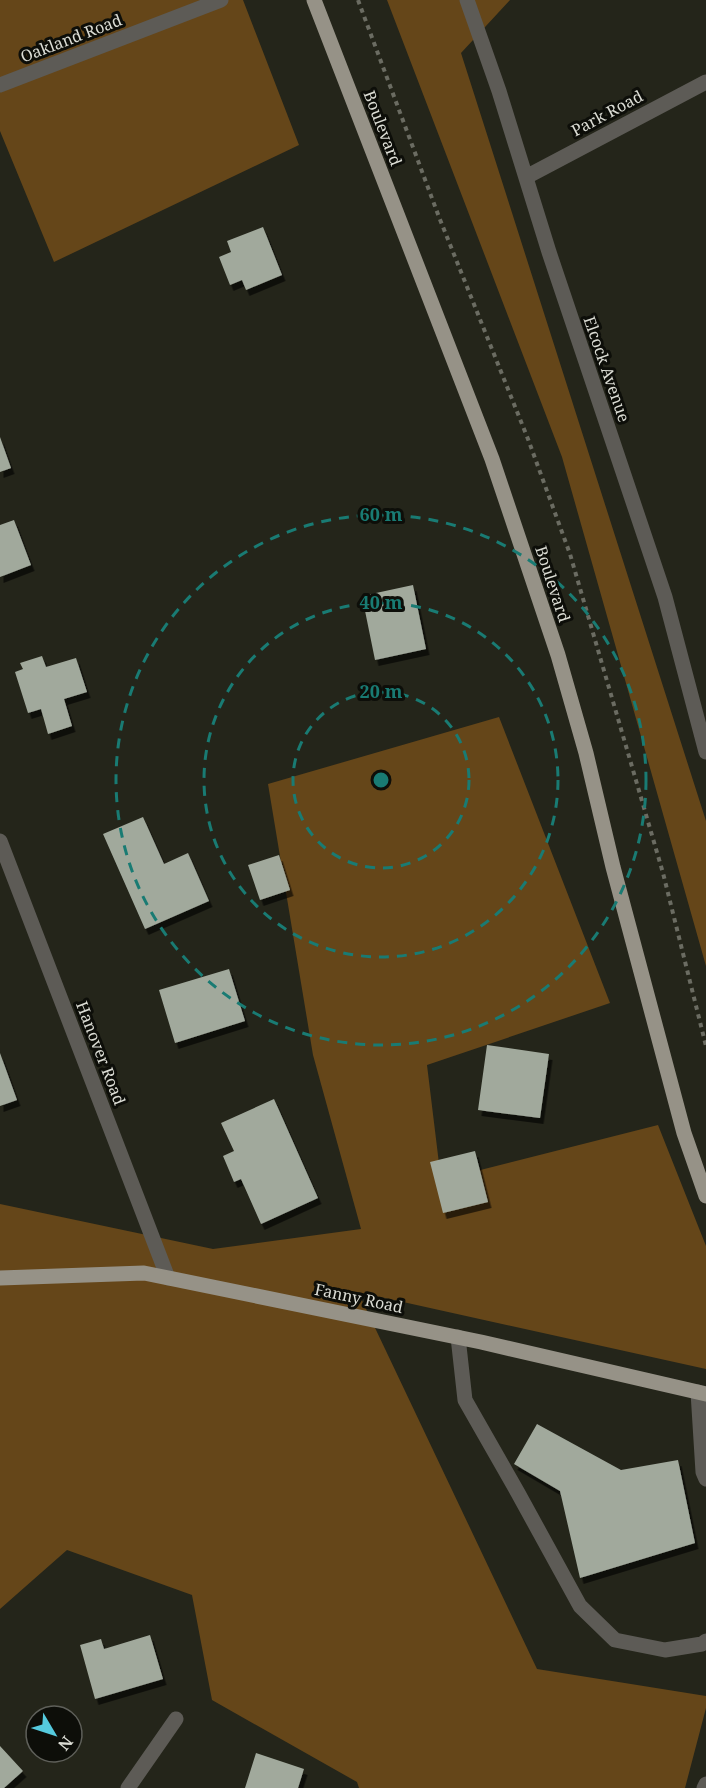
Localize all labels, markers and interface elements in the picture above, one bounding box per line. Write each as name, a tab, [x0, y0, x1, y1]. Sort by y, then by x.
street label: Oakland Road	[17, 8, 125, 67]
street label: Park Road	[567, 85, 647, 141]
street label: Boulevard	[359, 87, 407, 169]
street label: Elcock Avenue	[579, 313, 635, 425]
text: 60 m	[360, 502, 403, 526]
street label: Boulevard	[530, 543, 576, 625]
text: 40 m	[360, 590, 403, 614]
text: 20 m	[360, 679, 403, 703]
centre of rings	[371, 770, 391, 790]
street label: Hanover Road	[71, 998, 131, 1108]
street label: Fanny Road	[313, 1278, 405, 1318]
north arrow	[24, 1704, 84, 1764]
text: N	[53, 1732, 78, 1756]

